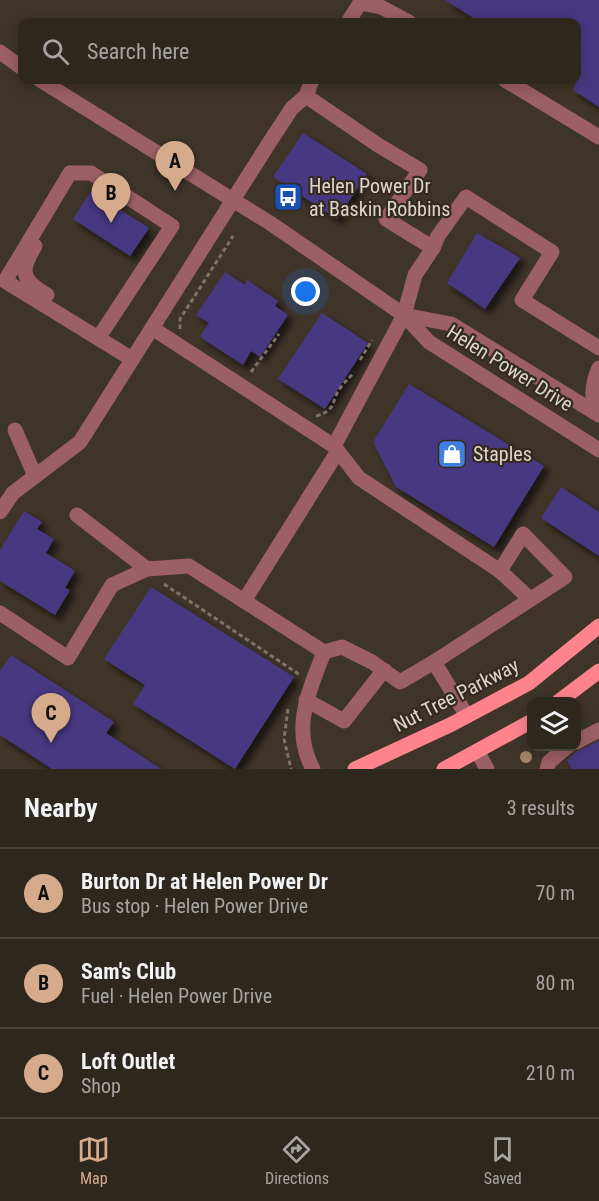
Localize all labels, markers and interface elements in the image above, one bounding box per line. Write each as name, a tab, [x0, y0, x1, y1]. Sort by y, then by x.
search box	[18, 18, 581, 84]
icon: search	[39, 35, 72, 68]
text: Search here	[87, 39, 189, 64]
pin: A	[156, 142, 195, 191]
pin: B	[92, 174, 130, 223]
place label: Helen Power Dr at Baskin Robbins	[309, 174, 450, 221]
bus stop icon: Helen Power Dr at Baskin Robbins	[272, 181, 304, 213]
your location	[291, 277, 320, 306]
street label: Helen Power Drive	[443, 320, 577, 416]
shop icon: Staples	[436, 438, 468, 470]
place label: Staples	[473, 442, 532, 466]
street label: Nut Tree Parkway	[389, 653, 523, 737]
pin: C	[32, 694, 70, 743]
map controls	[527, 697, 581, 751]
button: layers	[527, 697, 581, 751]
text: Nearby	[24, 793, 98, 823]
text: 3 results	[507, 796, 575, 820]
text: Burton Dr at Helen Power Dr	[81, 869, 328, 894]
text: A	[38, 881, 49, 905]
text: 70 m	[536, 881, 575, 905]
text: Bus stop · Helen Power Drive	[81, 894, 308, 918]
text: Sam's Club	[81, 959, 176, 984]
text: B	[38, 971, 49, 995]
text: 80 m	[536, 971, 575, 995]
text: Fuel · Helen Power Drive	[81, 984, 272, 1008]
text: Loft Outlet	[81, 1049, 175, 1074]
text: C	[38, 1061, 49, 1085]
text: 210 m	[526, 1061, 575, 1085]
text: Shop	[81, 1074, 121, 1098]
tab: Map	[77, 1133, 110, 1188]
tab: Directions	[265, 1133, 329, 1188]
tab: Saved	[484, 1133, 522, 1188]

